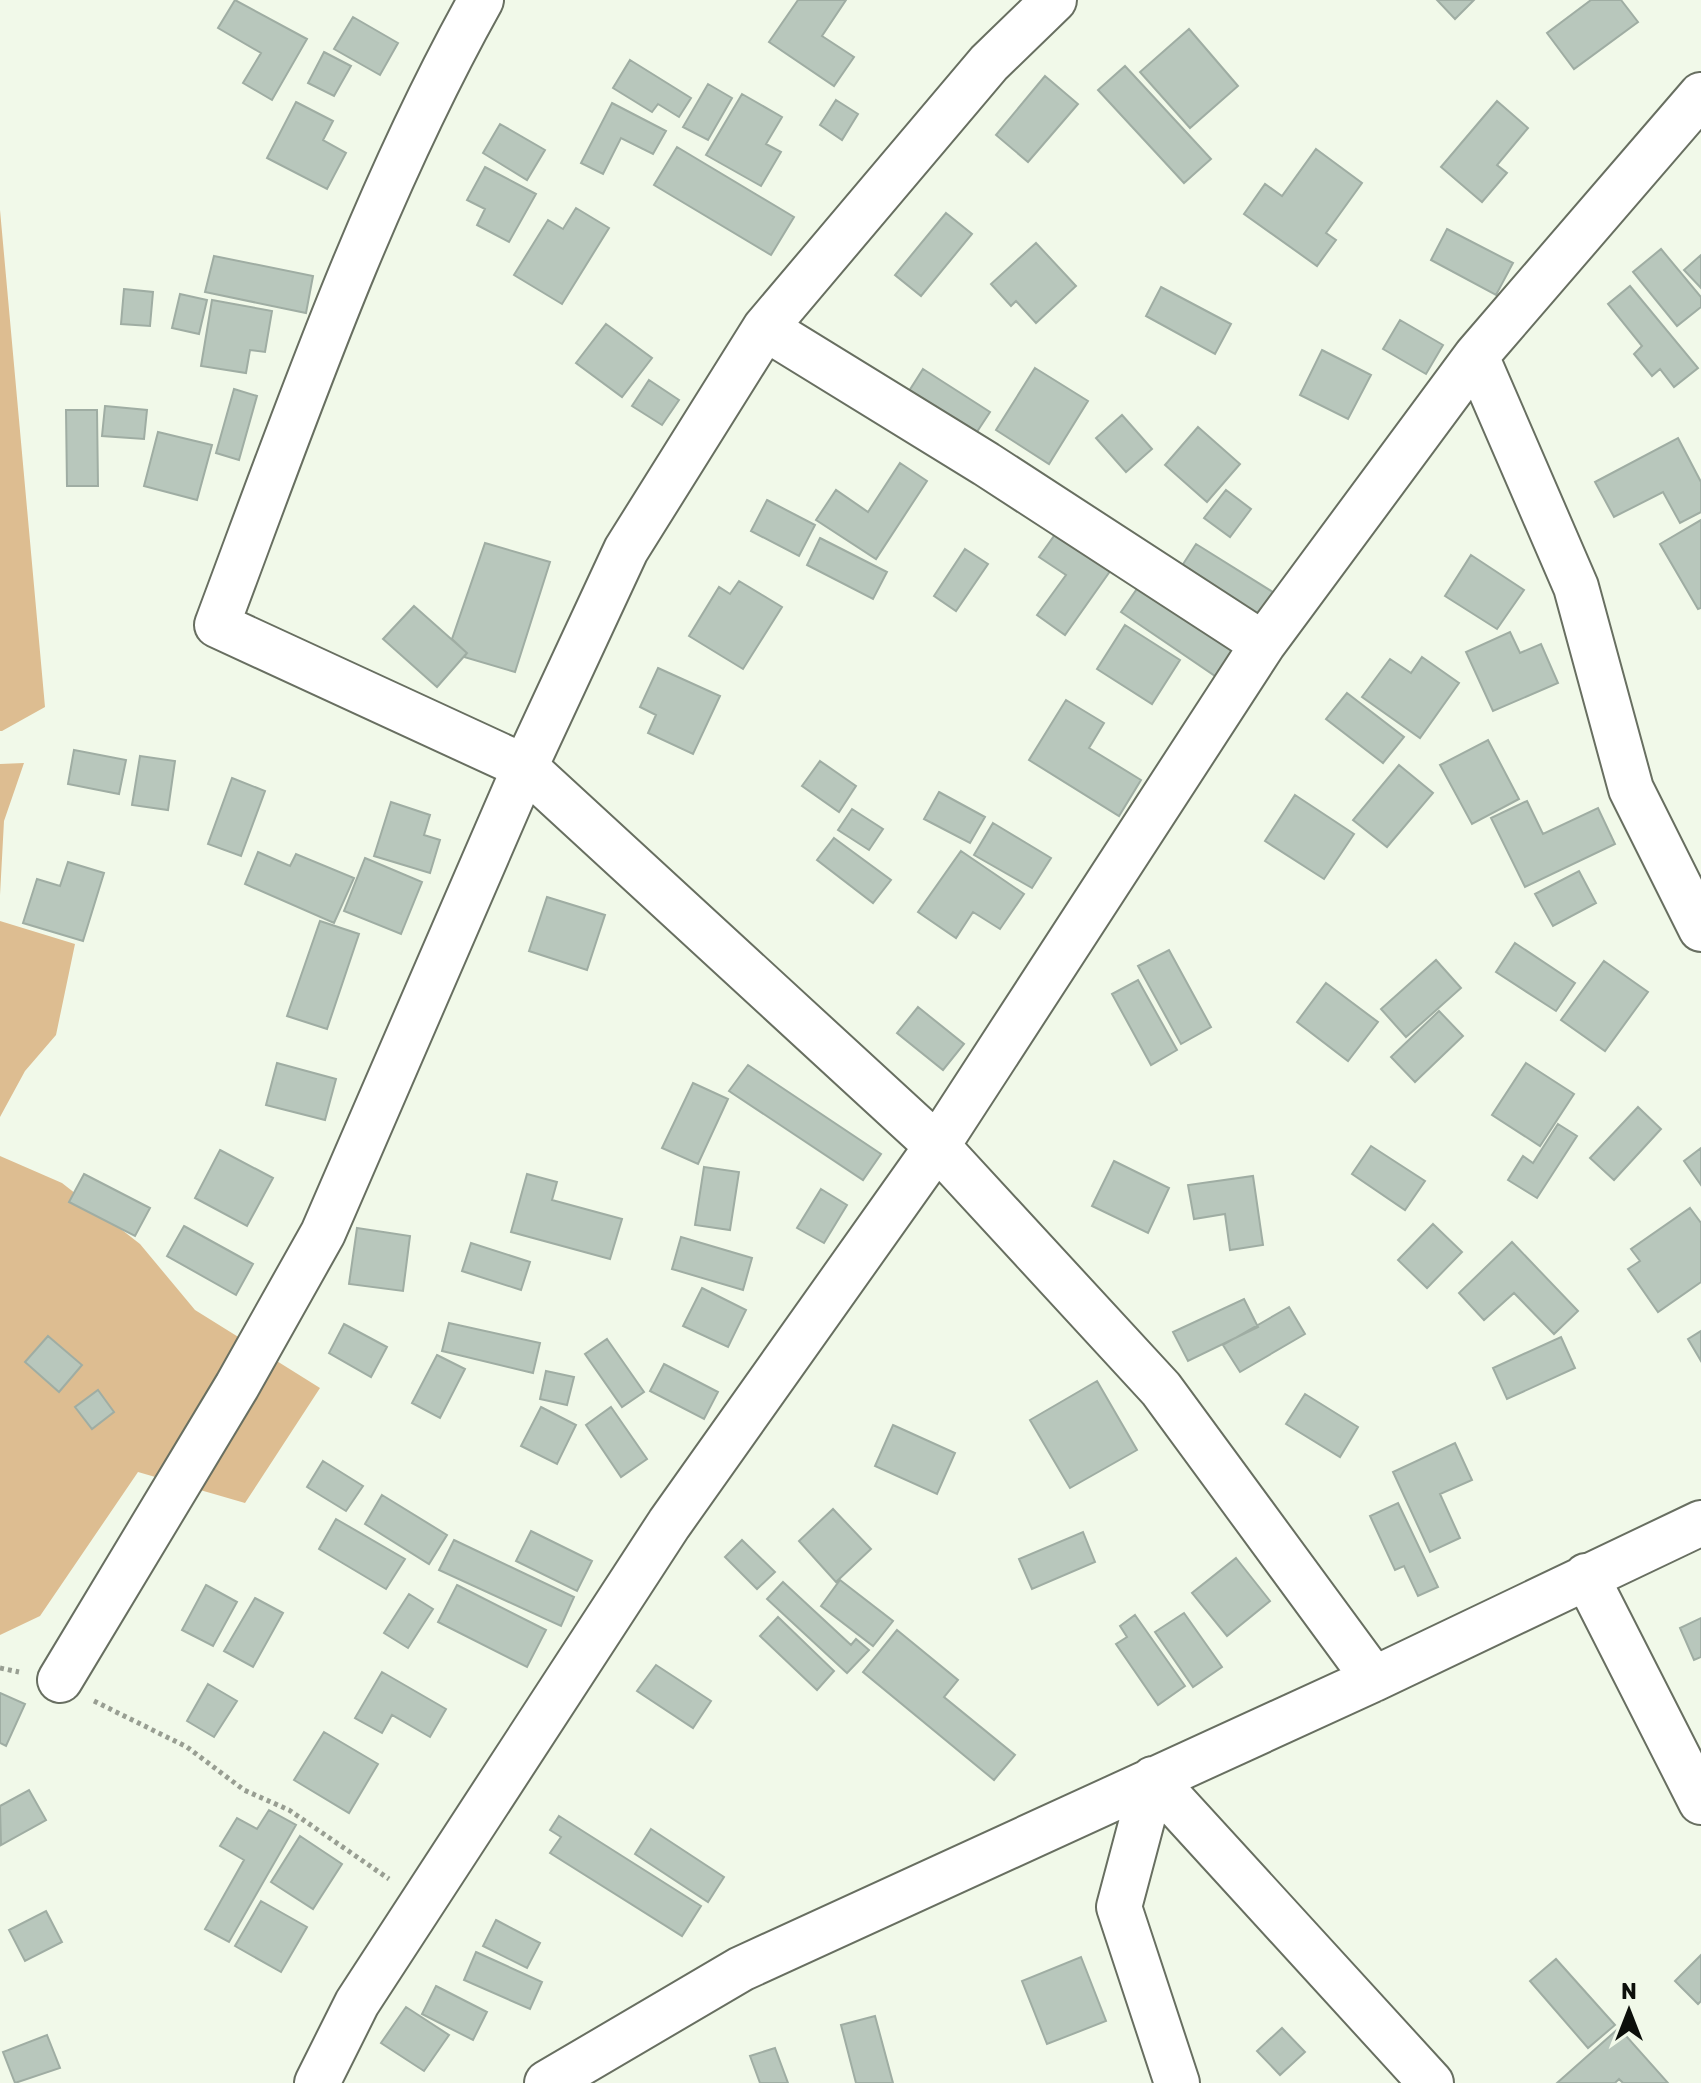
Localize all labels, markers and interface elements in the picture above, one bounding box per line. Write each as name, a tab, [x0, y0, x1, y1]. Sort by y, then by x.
north arrow	[1589, 1971, 1669, 2051]
text: N	[1621, 1978, 1637, 2005]

